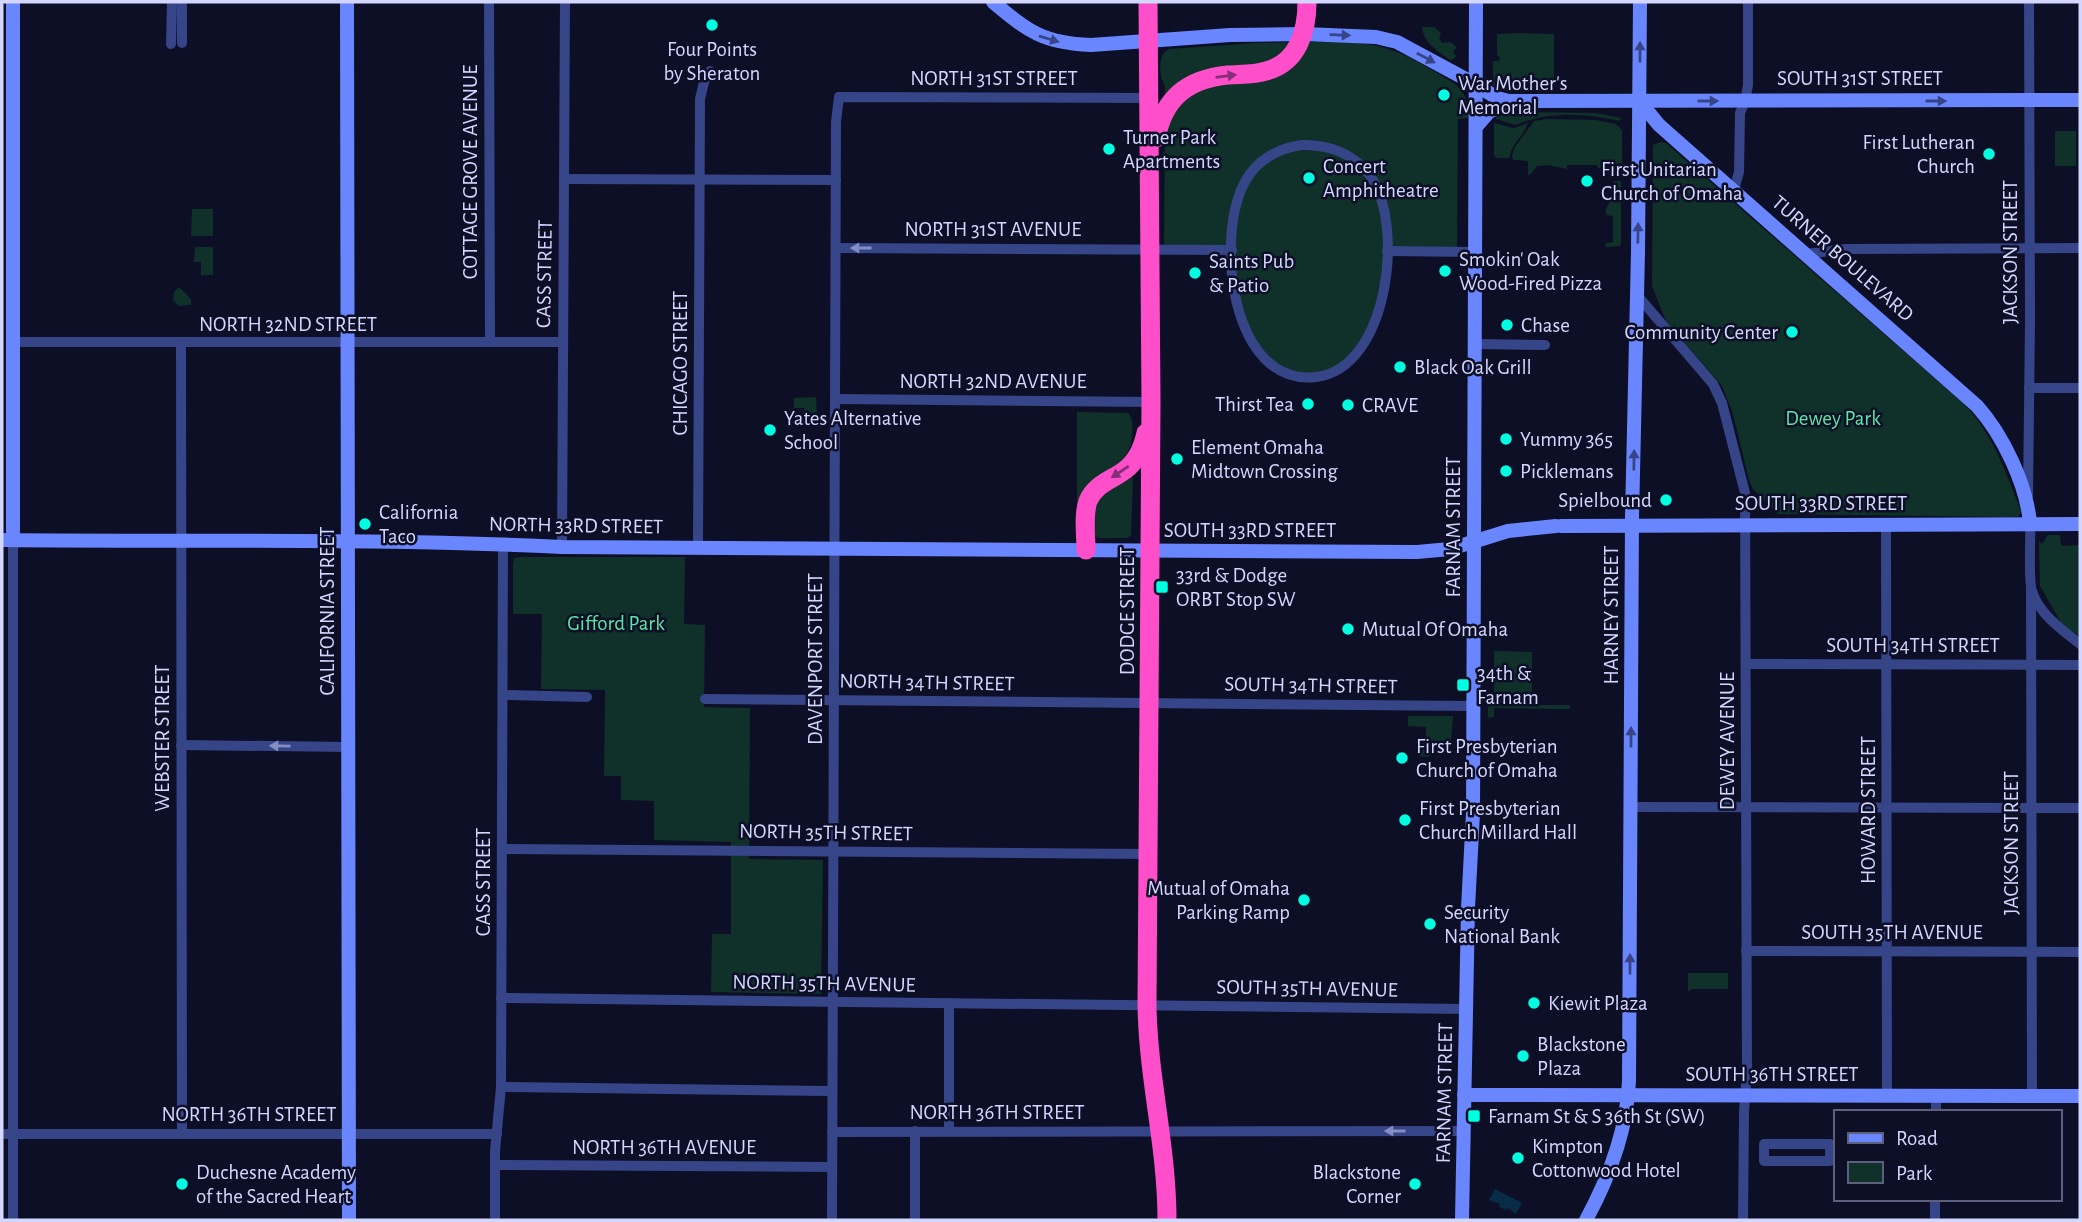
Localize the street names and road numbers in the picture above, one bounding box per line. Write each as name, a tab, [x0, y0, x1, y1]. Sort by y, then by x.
street label: COTTAGE GROVE AVENUE	[460, 65, 481, 279]
street label: NORTH 31ST STREET	[910, 68, 1078, 89]
street label: SOUTH 31ST STREET	[1777, 68, 1943, 89]
street label: JACKSON STREET	[2000, 180, 2021, 324]
street label: TURNER BOULEVARD	[1768, 191, 1918, 325]
street label: NORTH 31ST AVENUE	[905, 219, 1081, 240]
street label: CASS STREET	[533, 220, 556, 328]
street label: CHICAGO STREET	[670, 291, 691, 435]
street label: NORTH 32ND STREET	[199, 314, 377, 335]
street label: NORTH 32ND AVENUE	[899, 371, 1087, 392]
street label: FARNAM STREET	[1443, 457, 1464, 597]
street label: SOUTH 33RD STREET	[1735, 493, 1907, 514]
street label: NORTH 33RD STREET	[489, 513, 663, 538]
street label: SOUTH 33RD STREET	[1164, 520, 1336, 541]
street label: CALIFORNIA STREET	[317, 526, 338, 696]
street label: HARNEY STREET	[1601, 545, 1622, 685]
street label: DODGE STREET	[1117, 547, 1138, 675]
street label: DAVENPORT STREET	[805, 573, 826, 745]
street label: SOUTH 34TH STREET	[1826, 635, 2000, 656]
street label: WEBSTER STREET	[152, 664, 173, 812]
street label: NORTH 34TH STREET	[839, 670, 1015, 695]
street label: DEWEY AVENUE	[1717, 672, 1738, 810]
street label: SOUTH 34TH STREET	[1224, 673, 1398, 698]
street label: HOWARD STREET	[1858, 736, 1879, 884]
street label: JACKSON STREET	[2001, 771, 2022, 915]
street label: NORTH 35TH STREET	[739, 820, 913, 845]
street label: CASS STREET	[473, 828, 494, 936]
street label: SOUTH 35TH AVENUE	[1801, 922, 1983, 943]
street label: NORTH 35TH AVENUE	[732, 971, 916, 996]
street label: SOUTH 35TH AVENUE	[1216, 976, 1398, 1001]
street label: FARNAM STREET	[1433, 1022, 1456, 1164]
street label: SOUTH 36TH STREET	[1685, 1064, 1859, 1085]
street label: NORTH 36TH STREET	[909, 1102, 1085, 1123]
street label: NORTH 36TH STREET	[161, 1104, 337, 1125]
street label: NORTH 36TH AVENUE	[572, 1137, 756, 1158]

